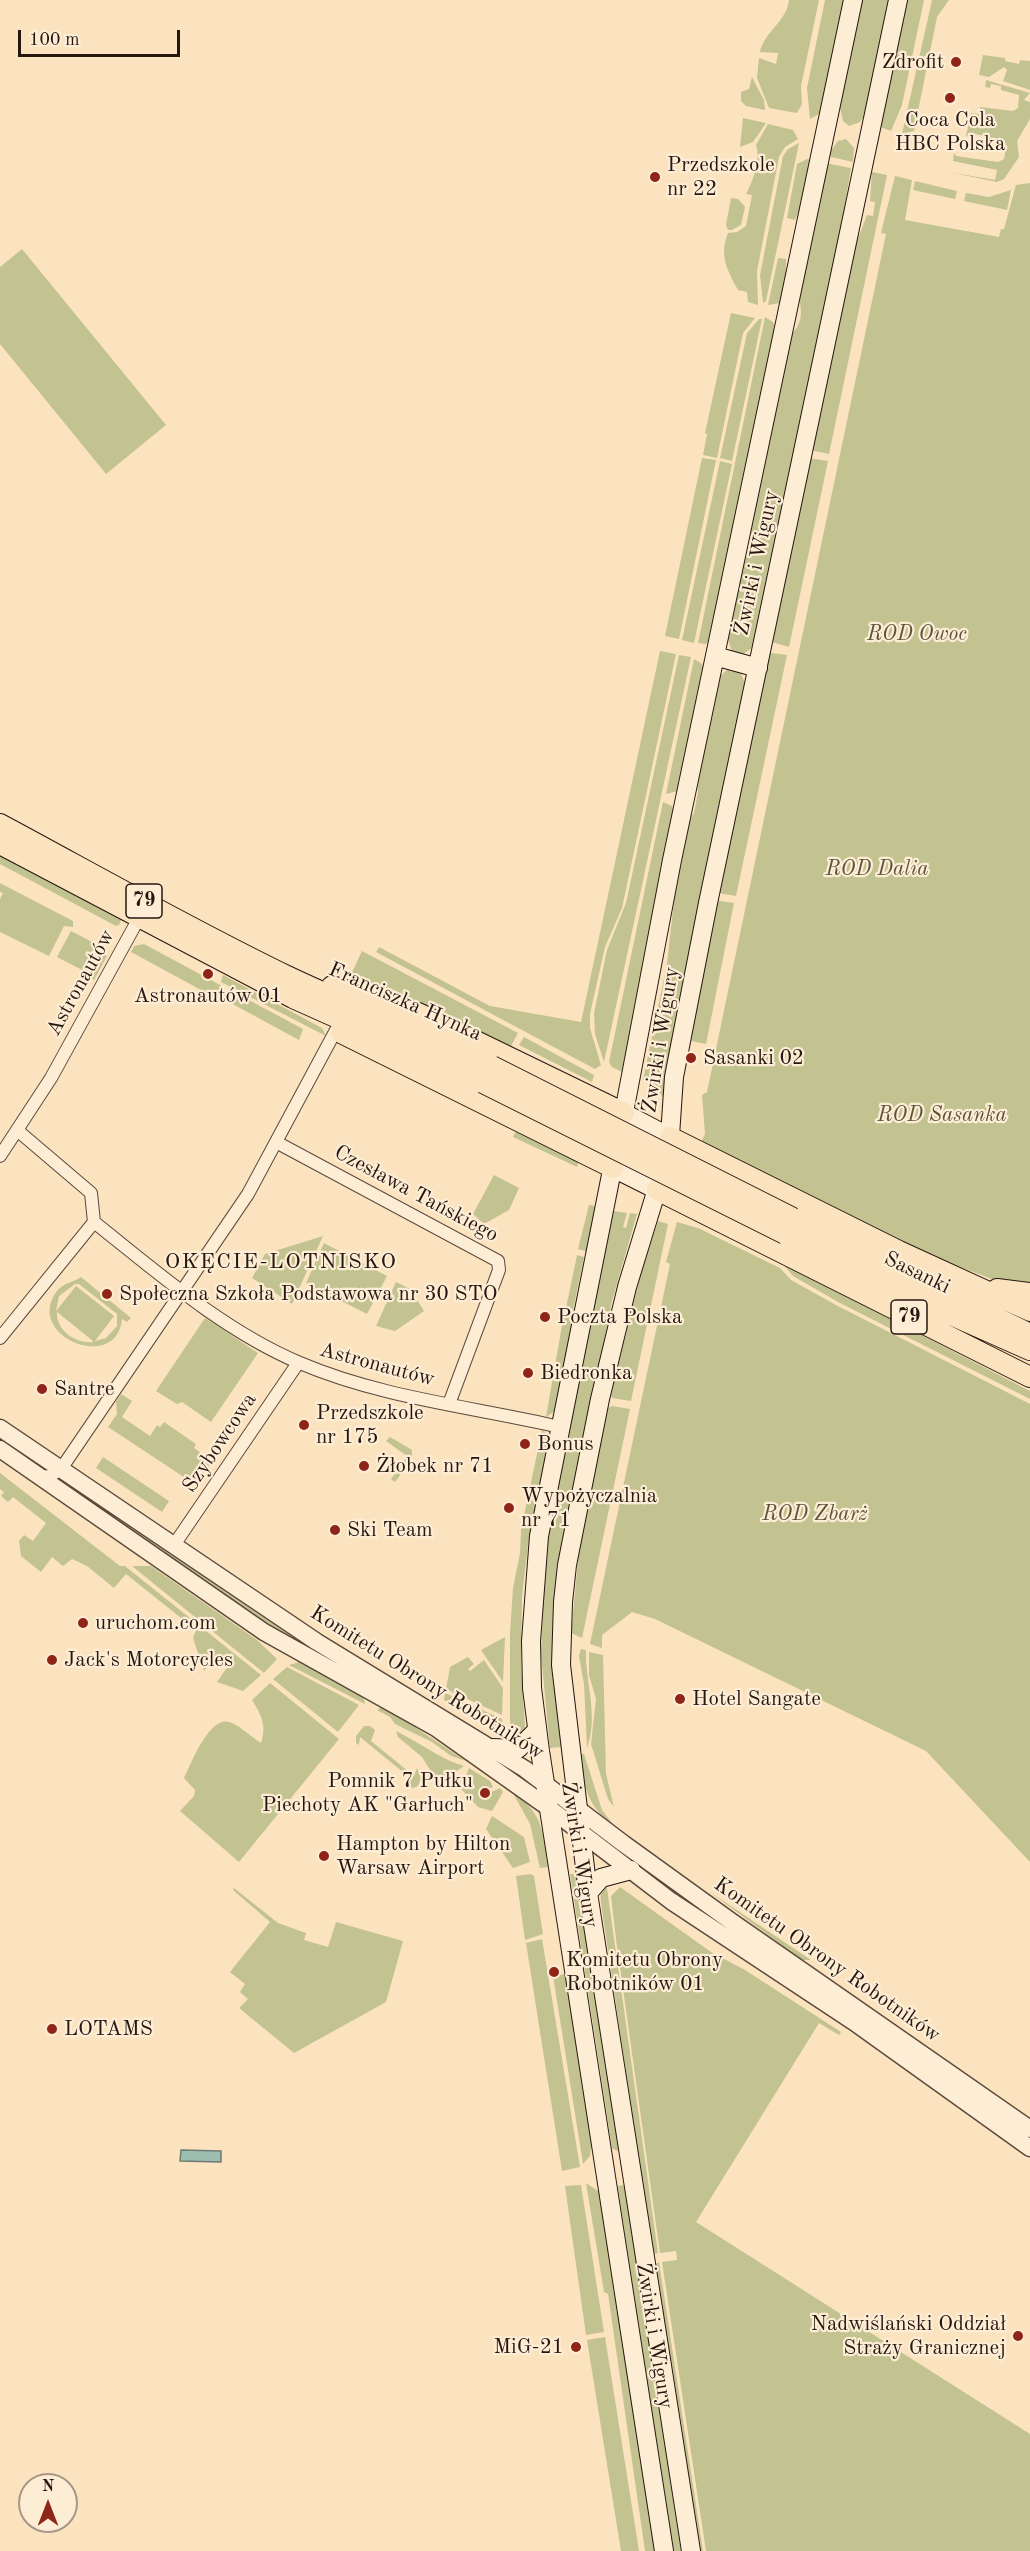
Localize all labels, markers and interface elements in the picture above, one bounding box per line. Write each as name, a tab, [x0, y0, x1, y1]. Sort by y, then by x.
scale bar	[21, 18, 183, 56]
text: 100 m	[29, 31, 80, 49]
place label: Zdrofit	[882, 49, 944, 75]
marker: Zdrofit	[949, 55, 963, 69]
marker: Coca Cola HBC Polska	[943, 91, 957, 105]
place label: Coca Cola HBC Polska	[895, 107, 1005, 157]
place label: Przedszkole nr 22	[667, 152, 775, 202]
marker: Przedszkole nr 22	[648, 170, 662, 184]
street label: Żwirki i Wigury	[729, 488, 785, 638]
park label: ROD Owoc	[867, 621, 967, 647]
park label: ROD Dalia	[825, 856, 929, 882]
road number: 79	[126, 884, 162, 918]
street label: Astronautów	[41, 925, 121, 1041]
street label: Franciszka Hynka	[324, 957, 486, 1047]
street label: Żwirki i Wigury	[637, 965, 685, 1115]
marker: Astronautów 01	[201, 967, 215, 981]
place label: Astronautów 01	[134, 983, 282, 1009]
place label: Sasanki 02	[703, 1045, 804, 1071]
marker: Sasanki 02	[684, 1051, 698, 1065]
park label: ROD Sasanka	[877, 1102, 1007, 1128]
street label: Czesława Tańskiego	[330, 1140, 502, 1248]
street label: Sasanki	[880, 1246, 954, 1300]
district label: OKĘCIE-LOTNISKO	[165, 1249, 397, 1275]
place label: Społeczna Szkoła Podstawowa nr 30 STO	[119, 1281, 497, 1307]
marker: Społeczna Szkoła Podstawowa nr 30 STO	[100, 1287, 114, 1301]
road number: 79	[891, 1300, 927, 1334]
place label: Poczta Polska	[557, 1304, 682, 1330]
marker: Poczta Polska	[538, 1310, 552, 1324]
street label: Astronautów	[317, 1338, 437, 1392]
place label: Biedronka	[540, 1360, 632, 1386]
marker: Biedronka	[521, 1366, 535, 1380]
place label: Santre	[54, 1376, 114, 1402]
marker: Santre	[35, 1382, 49, 1396]
street label: Szybowcowa	[177, 1388, 263, 1498]
place label: Przedszkole nr 175	[316, 1400, 424, 1450]
marker: Przedszkole nr 175	[297, 1418, 311, 1432]
place label: Bonus	[537, 1431, 594, 1457]
marker: Bonus	[518, 1437, 532, 1451]
place label: Żłobek nr 71	[376, 1453, 493, 1479]
marker: Żłobek nr 71	[357, 1459, 371, 1473]
place label: Wypożyczalnia nr 71	[521, 1483, 657, 1533]
marker: Wypożyczalnia nr 71	[502, 1501, 516, 1515]
park label: ROD Zbarż	[762, 1501, 868, 1527]
place label: Ski Team	[347, 1517, 433, 1543]
marker: Ski Team	[328, 1523, 342, 1537]
street label: Komitetu Obrony Robotników	[305, 1600, 549, 1766]
place label: uruchom.com	[95, 1610, 216, 1636]
marker: uruchom.com	[76, 1616, 90, 1630]
place label: Jack's Motorcycles	[64, 1647, 233, 1673]
marker: Jack's Motorcycles	[45, 1653, 59, 1667]
place label: Hotel Sangate	[692, 1686, 821, 1712]
marker: Hotel Sangate	[673, 1692, 687, 1706]
place label: Pomnik 7 Pułku Piechoty AK "Garłuch"	[262, 1768, 473, 1818]
street label: Żwirki i Wigury	[555, 1780, 603, 1930]
marker: Pomnik 7 Pułku Piechoty AK "Garłuch"	[478, 1786, 492, 1800]
place label: Hampton by Hilton Warsaw Airport	[336, 1831, 510, 1881]
marker: Hampton by Hilton Warsaw Airport	[317, 1849, 331, 1863]
street label: Komitetu Obrony Robotników	[709, 1872, 945, 2048]
place label: Komitetu Obrony Robotników 01	[566, 1947, 723, 1997]
marker: Komitetu Obrony Robotników 01	[547, 1965, 561, 1979]
place label: LOTAMS	[64, 2016, 153, 2042]
marker: LOTAMS	[45, 2022, 59, 2036]
street label: Żwirki i Wigury	[630, 2261, 678, 2411]
place label: Nadwiślański Oddział Straży Granicznej	[811, 2311, 1006, 2361]
marker: Nadwiślański Oddział Straży Granicznej	[1011, 2329, 1025, 2343]
place label: MiG-21	[493, 2334, 564, 2360]
marker: MiG-21	[569, 2340, 583, 2354]
north arrow	[18, 2473, 78, 2533]
text: N	[42, 2479, 54, 2495]

